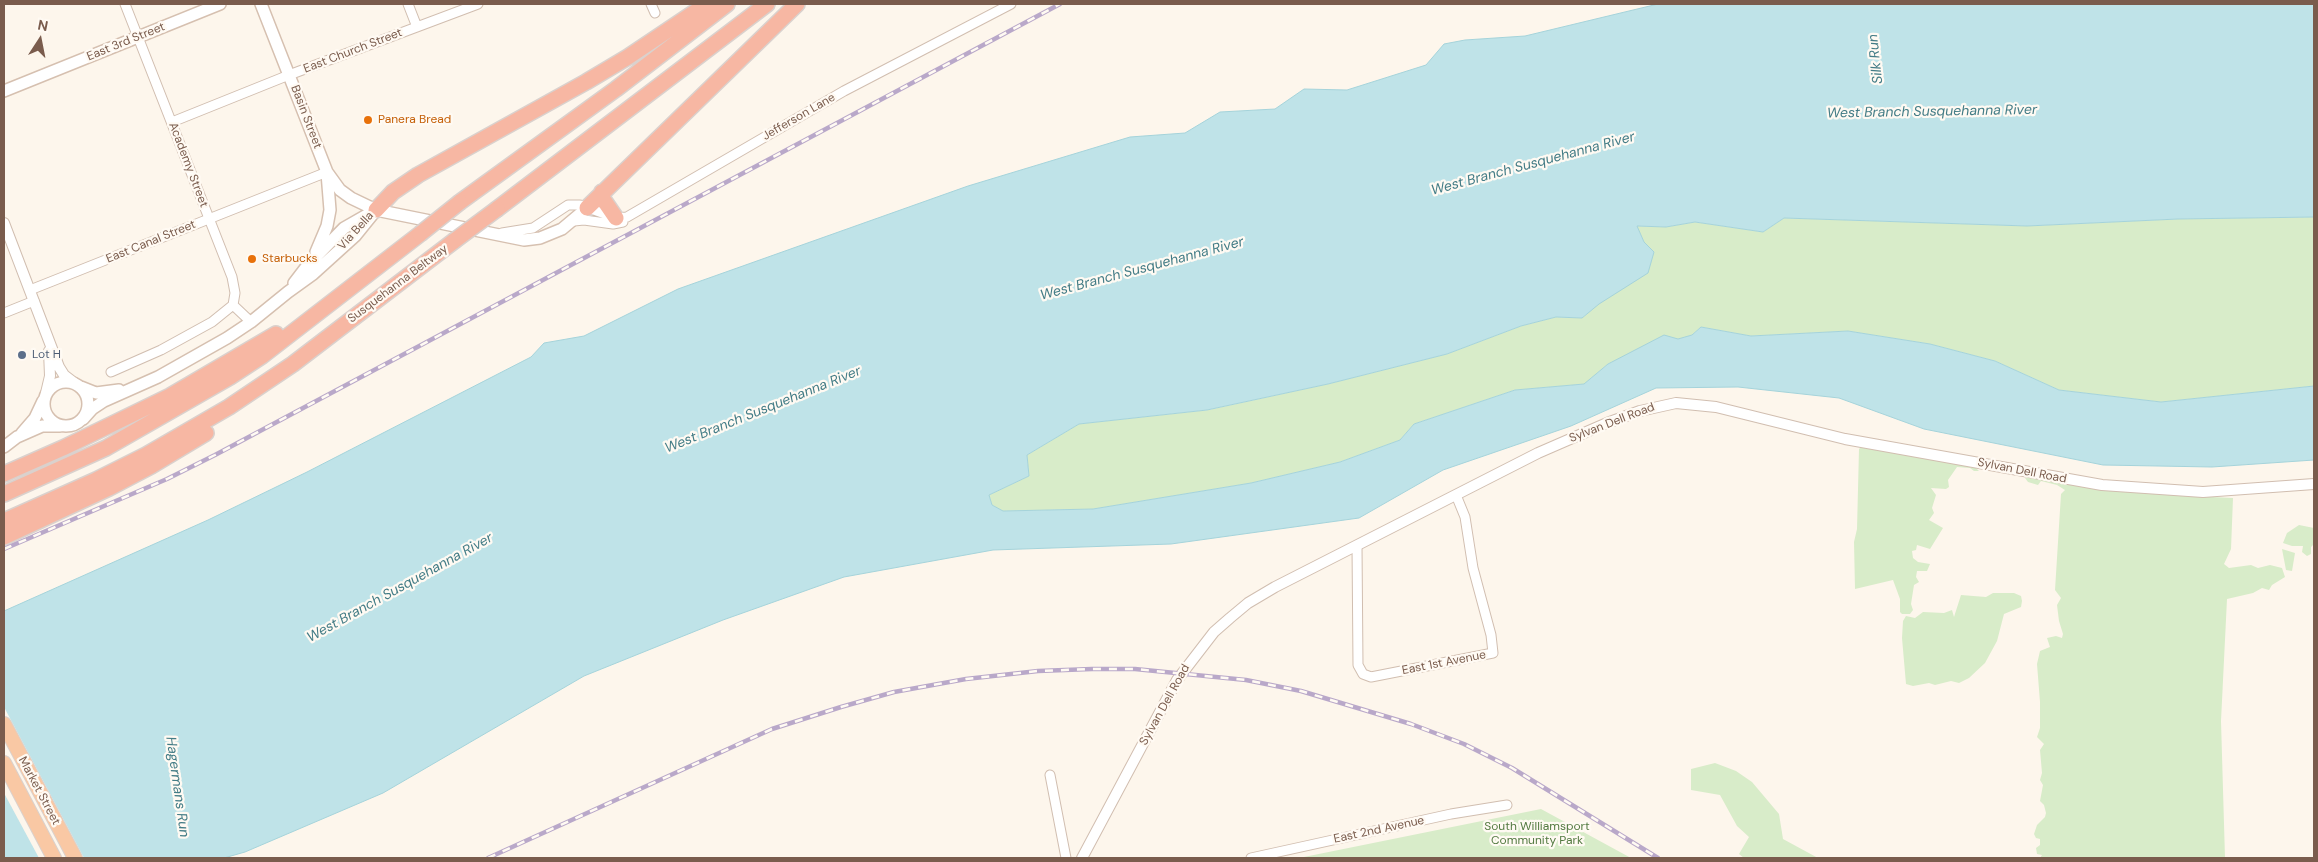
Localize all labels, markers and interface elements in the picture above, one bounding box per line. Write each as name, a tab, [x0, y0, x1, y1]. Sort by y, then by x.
north arrow	[15, 15, 65, 65]
text: N	[36, 15, 50, 35]
street label: East 3rd Street	[85, 20, 167, 64]
street label: East Church Street	[302, 26, 404, 76]
water label: Silk Run	[1865, 33, 1887, 85]
street label: Basin Street	[287, 83, 325, 151]
street label: Jefferson Lane	[760, 90, 838, 144]
water label: West Branch Susquehanna River	[1827, 102, 2037, 122]
place label: Panera Bread	[378, 113, 451, 127]
marker: Panera Bread	[362, 114, 374, 126]
street label: Academy Street	[165, 121, 211, 209]
water label: West Branch Susquehanna River	[1429, 129, 1637, 199]
street label: Via Bella	[335, 209, 377, 253]
street label: East Canal Street	[104, 217, 198, 267]
water label: West Branch Susquehanna River	[1038, 234, 1246, 304]
street label: Susquehanna Beltway	[345, 242, 451, 326]
place label: Starbucks	[262, 252, 318, 266]
marker: Starbucks	[246, 253, 258, 265]
place label: Lot H	[32, 348, 61, 362]
marker: Lot H	[16, 349, 28, 361]
water label: West Branch Susquehanna River	[662, 363, 864, 457]
street label: Sylvan Dell Road	[1567, 400, 1657, 446]
street label: Sylvan Dell Road	[1976, 455, 2068, 487]
water label: West Branch Susquehanna River	[304, 530, 496, 646]
street label: East 1st Avenue	[1401, 648, 1487, 678]
street label: Sylvan Dell Road	[1137, 662, 1193, 748]
water label: Hagermans Run	[162, 736, 192, 838]
street label: Market Street	[15, 754, 63, 828]
street label: East 2nd Avenue	[1332, 813, 1426, 847]
park label: South Williamsport Community Park	[1484, 820, 1590, 848]

